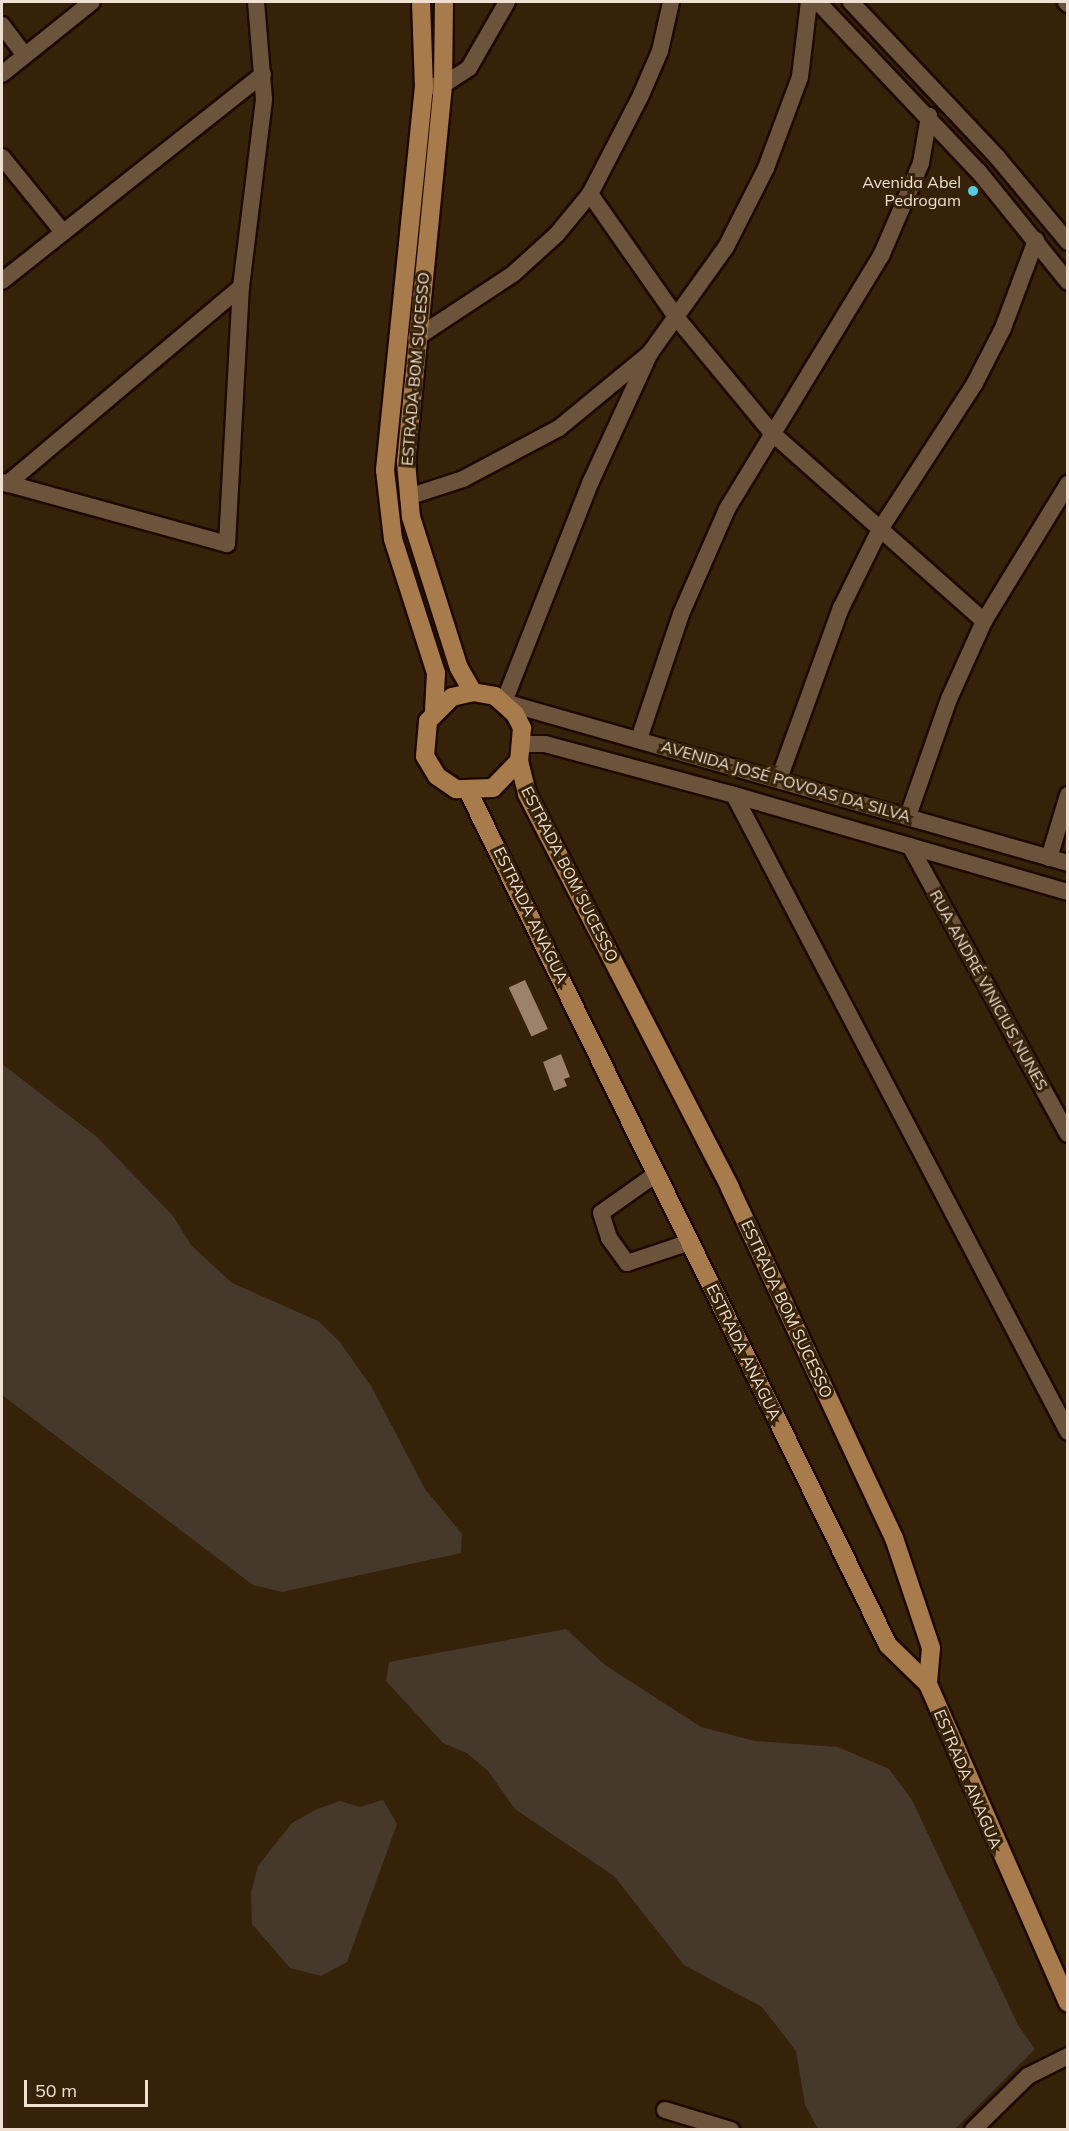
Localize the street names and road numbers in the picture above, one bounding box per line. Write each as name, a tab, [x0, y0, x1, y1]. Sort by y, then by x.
street label: ESTRADA BOM SUCESSO	[397, 271, 433, 467]
street label: AVENIDA JOSÉ POVOAS DA SILVA	[659, 736, 913, 826]
street label: ESTRADA BOM SUCESSO	[517, 783, 623, 965]
street label: ESTRADA ANAGUA	[490, 844, 572, 986]
street label: RUA ANDRÉ VINICIUS NUNES	[926, 886, 1052, 1094]
street label: ESTRADA BOM SUCESSO	[737, 1217, 837, 1401]
street label: ESTRADA ANAGUA	[703, 1281, 785, 1423]
street label: ESTRADA ANAGUA	[930, 1707, 1006, 1851]

